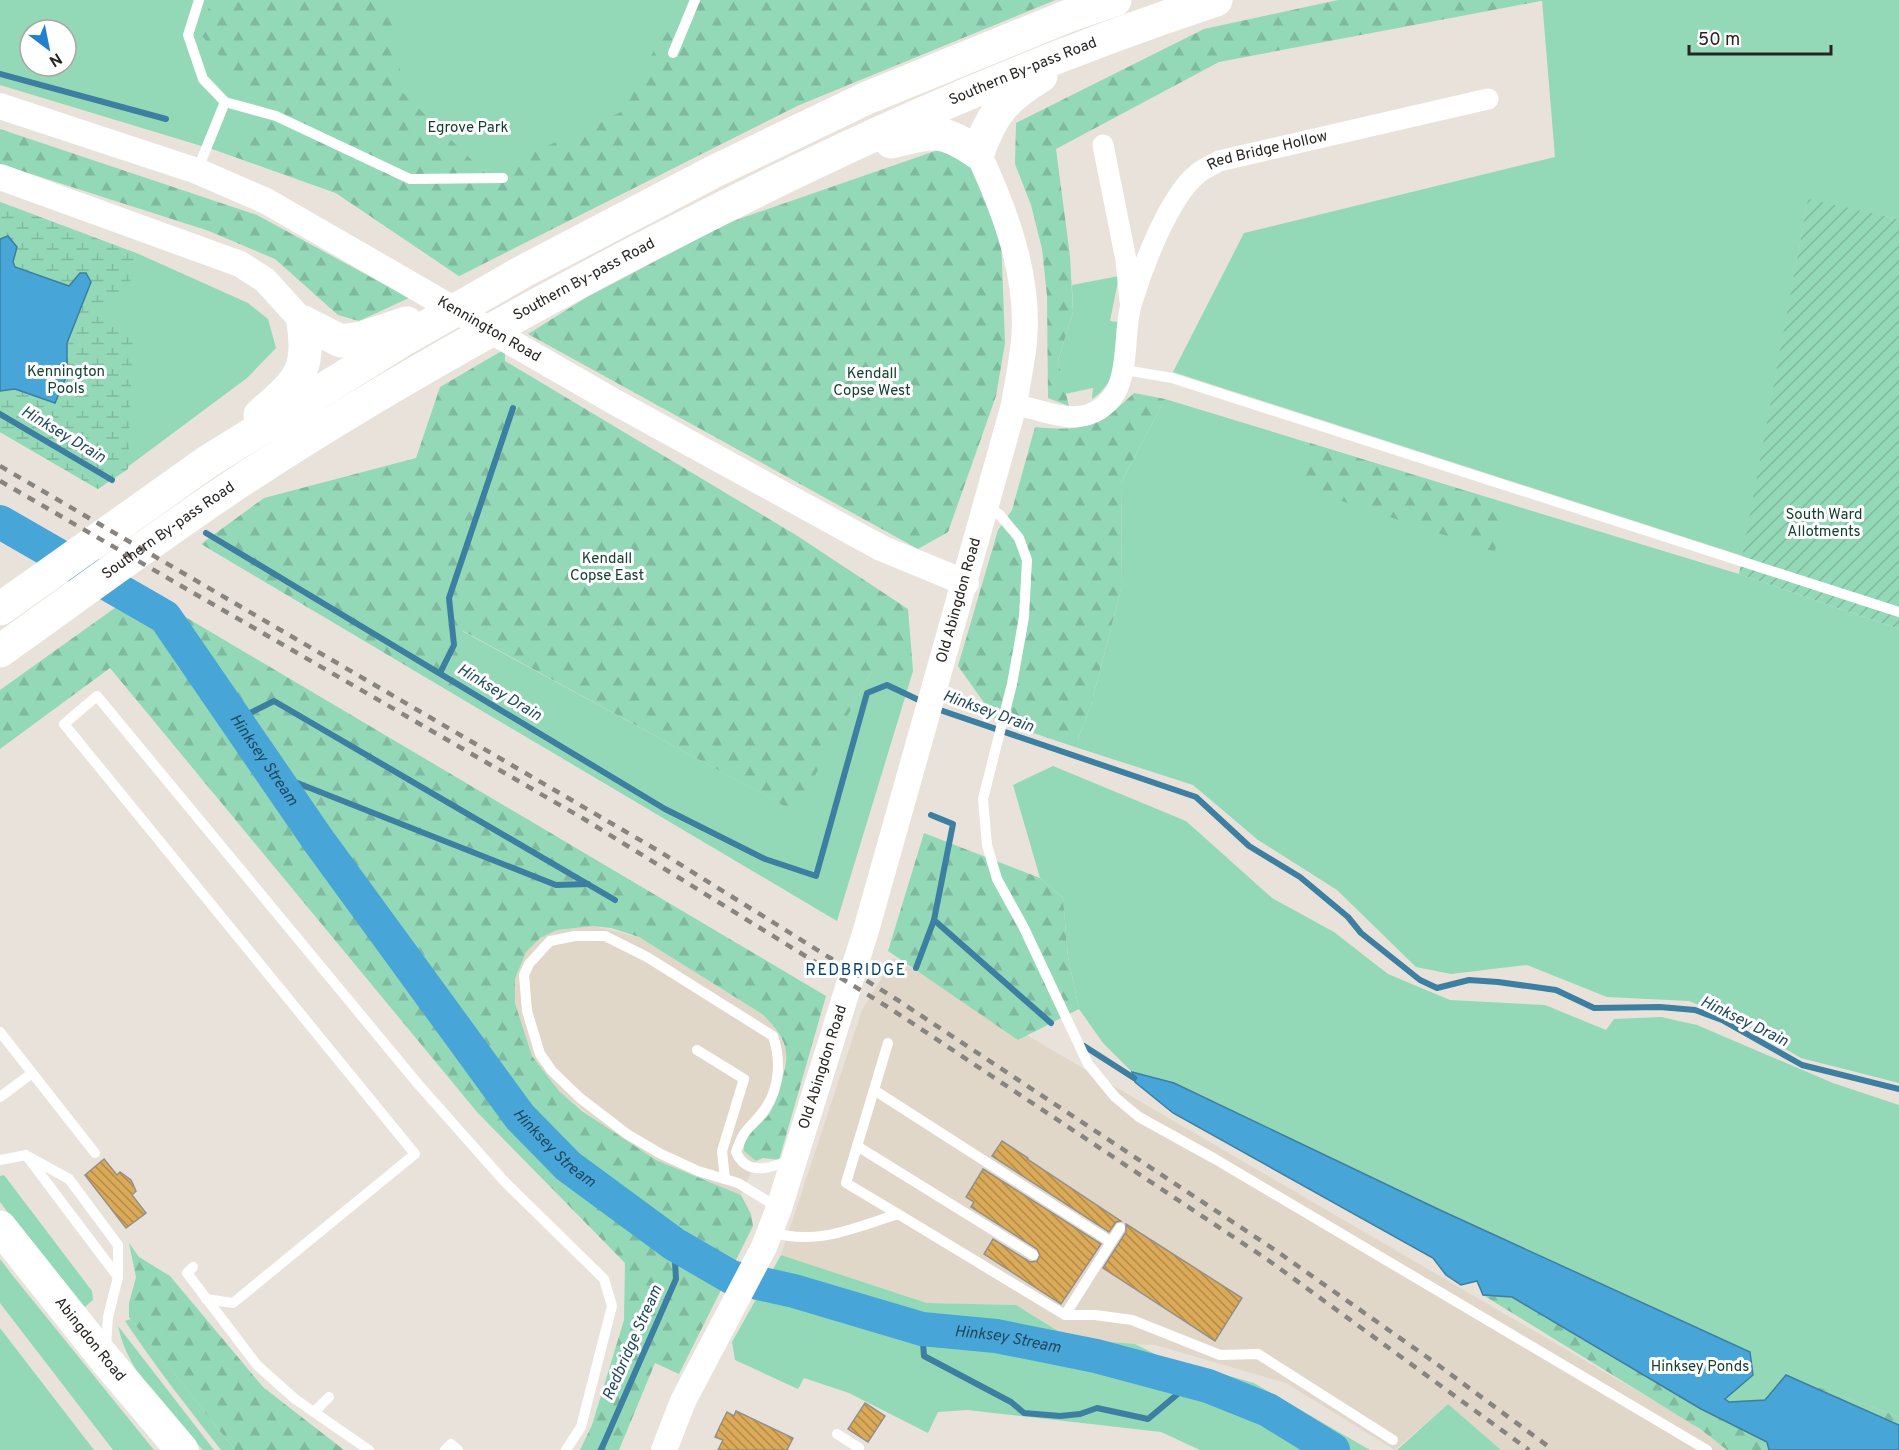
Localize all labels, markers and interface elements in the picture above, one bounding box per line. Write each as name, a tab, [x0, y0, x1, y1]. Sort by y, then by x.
north arrow	[18, 18, 78, 78]
scale bar	[1689, 18, 1832, 56]
text: 50 m	[1698, 29, 1740, 52]
street label: Southern By-pass Road	[946, 33, 1100, 110]
text: N	[45, 47, 65, 71]
park label: Egrove Park	[428, 119, 508, 138]
street label: Red Bridge Hollow	[1204, 127, 1330, 175]
street label: Southern By-pass Road	[510, 234, 658, 325]
street label: Kennington Road	[434, 292, 544, 367]
park label: Kennington Pools	[27, 363, 105, 399]
park label: Kendall Copse West	[833, 365, 911, 401]
water label: Hinksey Drain	[17, 402, 109, 468]
street label: Southern By-pass Road	[98, 478, 239, 584]
park label: South Ward Allotments	[1786, 506, 1862, 542]
street label: Old Abingdon Road	[932, 536, 986, 665]
park label: Kendall Copse East	[570, 550, 644, 586]
water label: Hinksey Drain	[453, 660, 545, 726]
water label: Hinksey Drain	[940, 686, 1036, 738]
water label: Hinksey Stream	[225, 710, 302, 810]
district label: REDBRIDGE	[805, 961, 907, 981]
water label: Hinksey Drain	[1697, 992, 1791, 1052]
street label: Old Abingdon Road	[795, 1003, 852, 1132]
water label: Hinksey Stream	[508, 1105, 599, 1193]
water label: Redbridge Stream	[599, 1282, 667, 1404]
street label: Abingdon Road	[50, 1293, 130, 1386]
water label: Hinksey Stream	[953, 1322, 1062, 1359]
park label: Hinksey Ponds	[1651, 1358, 1749, 1377]

